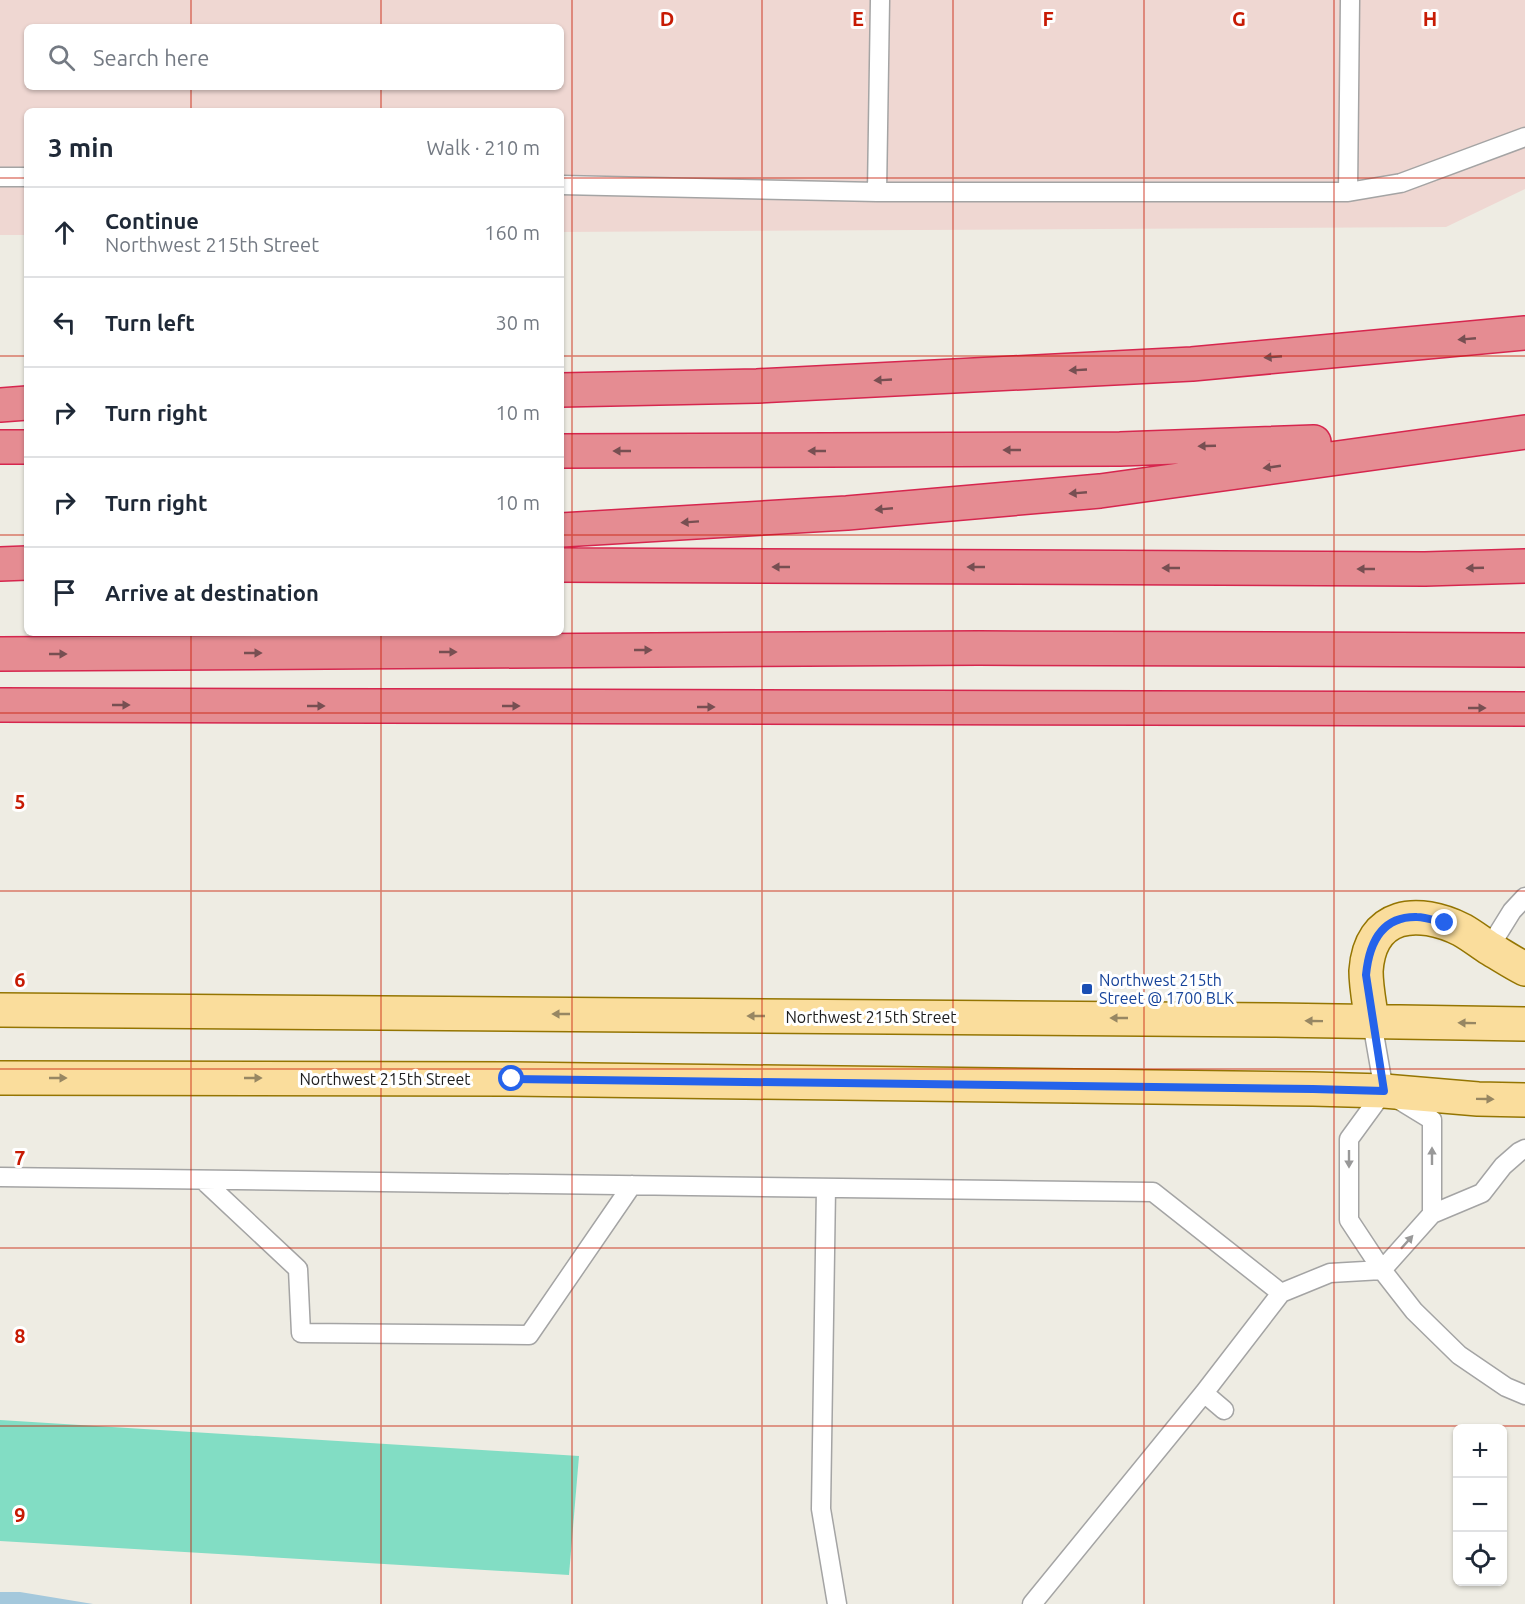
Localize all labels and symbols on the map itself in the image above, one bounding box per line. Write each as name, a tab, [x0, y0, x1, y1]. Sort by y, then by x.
text: D	[660, 7, 674, 30]
text: E	[852, 7, 864, 30]
text: F	[1042, 7, 1054, 30]
text: G	[1232, 7, 1246, 30]
text: H	[1423, 7, 1437, 30]
one-way arrow	[1457, 334, 1476, 344]
one-way arrow	[1263, 352, 1282, 362]
one-way arrow	[1069, 365, 1088, 374]
one-way arrow	[874, 375, 893, 384]
one-way arrow	[1197, 441, 1216, 451]
one-way arrow	[1002, 445, 1021, 455]
one-way arrow	[612, 446, 631, 456]
one-way arrow	[807, 446, 826, 456]
one-way arrow	[1262, 462, 1281, 471]
one-way arrow	[1069, 488, 1088, 498]
one-way arrow	[875, 505, 894, 514]
one-way arrow	[680, 518, 699, 527]
one-way arrow	[772, 562, 791, 572]
one-way arrow	[967, 562, 986, 572]
one-way arrow	[1162, 563, 1181, 573]
one-way arrow	[1465, 563, 1484, 572]
one-way arrow	[1357, 564, 1376, 574]
one-way arrow	[634, 645, 653, 655]
one-way arrow	[439, 647, 458, 656]
one-way arrow	[244, 648, 263, 658]
one-way arrow	[49, 649, 68, 659]
one-way arrow	[112, 701, 131, 710]
one-way arrow	[307, 701, 326, 711]
one-way arrow	[502, 701, 521, 711]
one-way arrow	[697, 702, 716, 712]
one-way arrow	[1467, 703, 1486, 713]
text: 5	[14, 790, 26, 813]
route end	[1431, 909, 1457, 935]
text: 6	[14, 968, 26, 991]
place label: Northwest 215th Street @ 1700 BLK	[1099, 971, 1234, 1007]
marker: Northwest 215th Street @ 1700 BLK	[1080, 982, 1094, 996]
street label: Northwest 215th Street	[785, 1008, 957, 1026]
one-way arrow	[552, 1009, 571, 1019]
one-way arrow	[747, 1011, 766, 1021]
one-way arrow	[1109, 1014, 1128, 1023]
one-way arrow	[1304, 1016, 1323, 1025]
one-way arrow	[1457, 1018, 1476, 1028]
route start	[498, 1065, 524, 1091]
street label: Northwest 215th Street	[299, 1070, 471, 1088]
one-way arrow	[49, 1073, 68, 1083]
one-way arrow	[244, 1074, 263, 1083]
one-way arrow	[1475, 1094, 1494, 1104]
text: 7	[14, 1146, 26, 1169]
one-way arrow	[1427, 1146, 1437, 1165]
one-way arrow	[1344, 1150, 1354, 1169]
one-way arrow	[1400, 1235, 1413, 1250]
text: 8	[14, 1324, 26, 1347]
text: 9	[14, 1503, 26, 1526]

